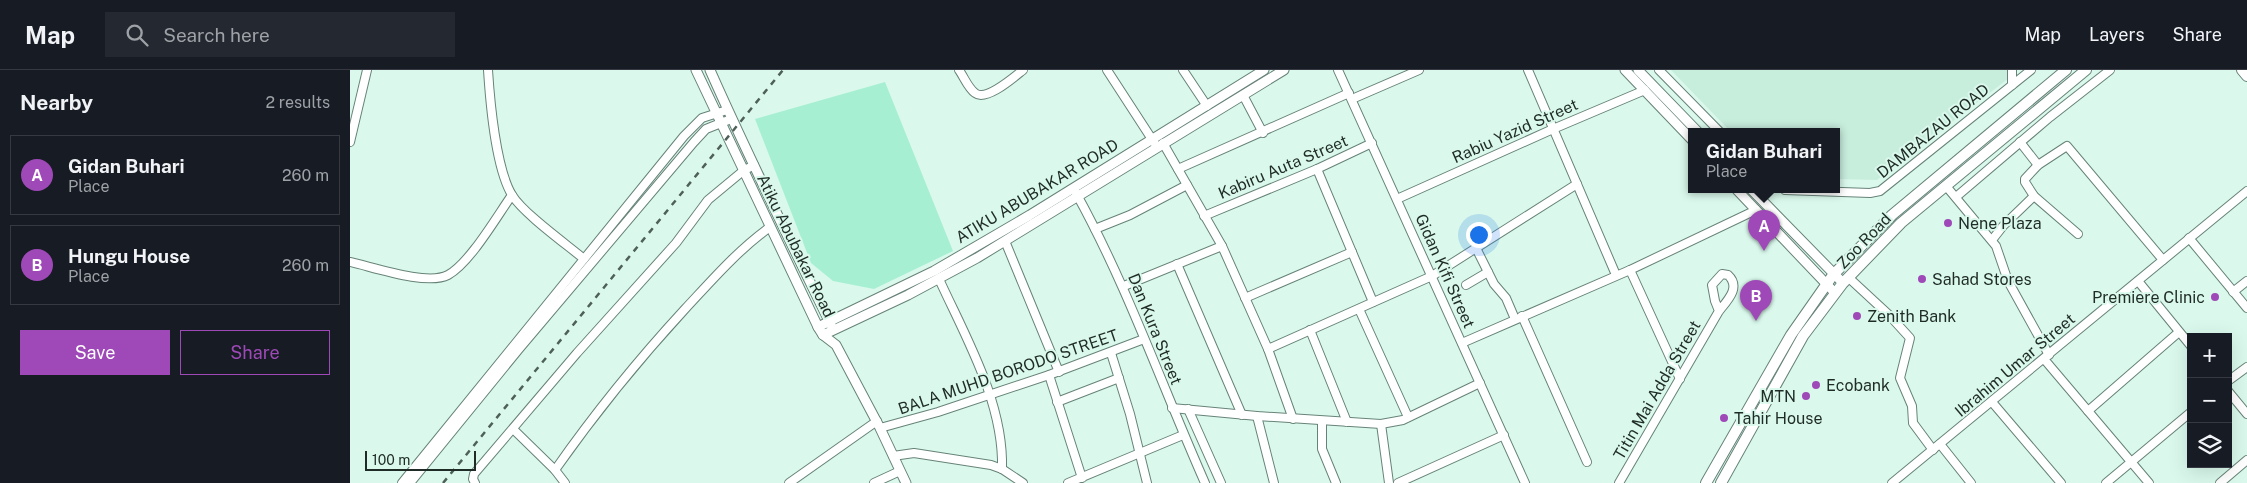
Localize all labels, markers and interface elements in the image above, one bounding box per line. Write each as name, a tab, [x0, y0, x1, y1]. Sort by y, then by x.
search box	[105, 12, 455, 57]
text: Map	[25, 21, 75, 49]
icon: search	[123, 21, 151, 49]
text: Search here	[163, 24, 270, 46]
text: Map	[2025, 24, 2061, 45]
text: Layers	[2089, 24, 2145, 45]
text: Share	[2173, 24, 2222, 45]
street label: DAMBAZAU ROAD	[1873, 80, 1993, 182]
text: Nearby	[20, 90, 93, 115]
text: 2 results	[265, 93, 330, 112]
street label: Rabiu Yazid Street	[1449, 95, 1581, 167]
popup	[1688, 128, 1840, 193]
street label: Kabiru Auta Street	[1215, 131, 1351, 203]
street label: ATIKU ABUBAKAR ROAD	[952, 135, 1122, 247]
text: Gidan Buhari	[1706, 140, 1822, 162]
text: Gidan Buhari	[68, 155, 185, 177]
text: Place	[1706, 162, 1747, 181]
text: A	[31, 166, 43, 185]
text: 260 m	[282, 166, 329, 185]
street label: Atiku Abubakar Road	[753, 171, 839, 321]
text: Place	[68, 177, 110, 196]
street label: Zoo Road	[1833, 209, 1895, 273]
pin: A	[1748, 210, 1780, 251]
street label: Gidan Kifi Street	[1411, 211, 1479, 331]
place label: Nene Plaza	[1958, 214, 2042, 233]
marker: Nene Plaza	[1942, 217, 1954, 229]
your location	[1466, 222, 1492, 248]
text: Hungu House	[68, 245, 190, 267]
text: B	[32, 256, 42, 275]
text: 260 m	[282, 256, 329, 275]
text: Place	[68, 267, 110, 286]
place label: Sahad Stores	[1932, 270, 2032, 289]
street label: Dan Kura Street	[1124, 271, 1186, 387]
marker: Sahad Stores	[1916, 273, 1928, 285]
pin: B	[1740, 280, 1772, 321]
place label: Premiere Clinic	[2092, 288, 2205, 307]
marker: Premiere Clinic	[2209, 291, 2221, 303]
place label: Zenith Bank	[1867, 307, 1956, 326]
street label: Ibrahim Umar Street	[1951, 309, 2079, 421]
marker: Zenith Bank	[1851, 310, 1863, 322]
street label: Titin Mai Adda Street	[1609, 317, 1705, 463]
street label: BALA MUHD BORODO STREET	[896, 325, 1121, 419]
button: Save	[20, 330, 170, 375]
button: Share	[180, 330, 330, 375]
map controls	[2187, 333, 2232, 468]
button: +	[2187, 333, 2232, 378]
place label: Ecobank	[1826, 376, 1890, 395]
button: −	[2187, 378, 2232, 423]
marker: Ecobank	[1810, 379, 1822, 391]
place label: MTN	[1760, 387, 1796, 406]
marker: MTN	[1800, 390, 1812, 402]
place label: Tahir House	[1734, 409, 1822, 428]
marker: Tahir House	[1718, 412, 1730, 424]
button: layers	[2187, 423, 2232, 468]
scale bar	[365, 448, 476, 471]
text: 100 m	[372, 452, 410, 468]

